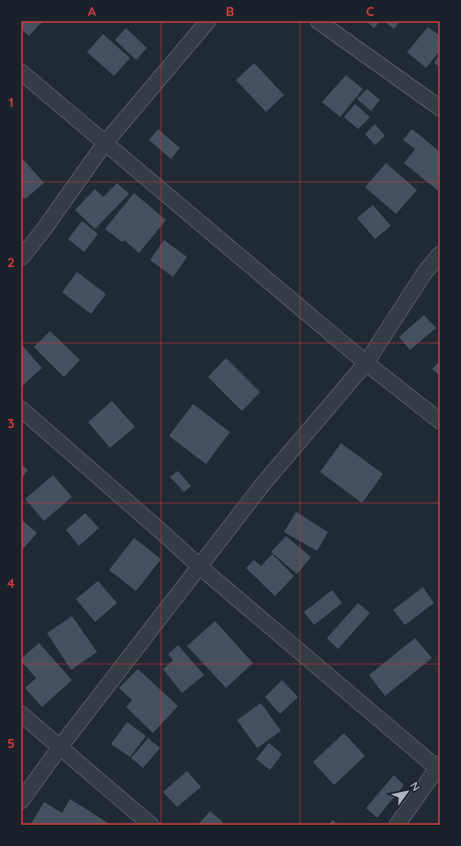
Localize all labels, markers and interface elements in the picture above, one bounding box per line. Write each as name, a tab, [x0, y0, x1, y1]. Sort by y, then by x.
text: A	[88, 3, 97, 19]
text: B	[226, 3, 234, 19]
text: C	[366, 3, 374, 19]
text: 1	[8, 94, 14, 110]
text: 2	[7, 254, 15, 270]
text: 3	[8, 415, 15, 431]
text: 4	[7, 575, 15, 591]
text: 5	[7, 735, 15, 751]
north arrow	[387, 772, 427, 812]
text: N	[407, 779, 423, 794]

